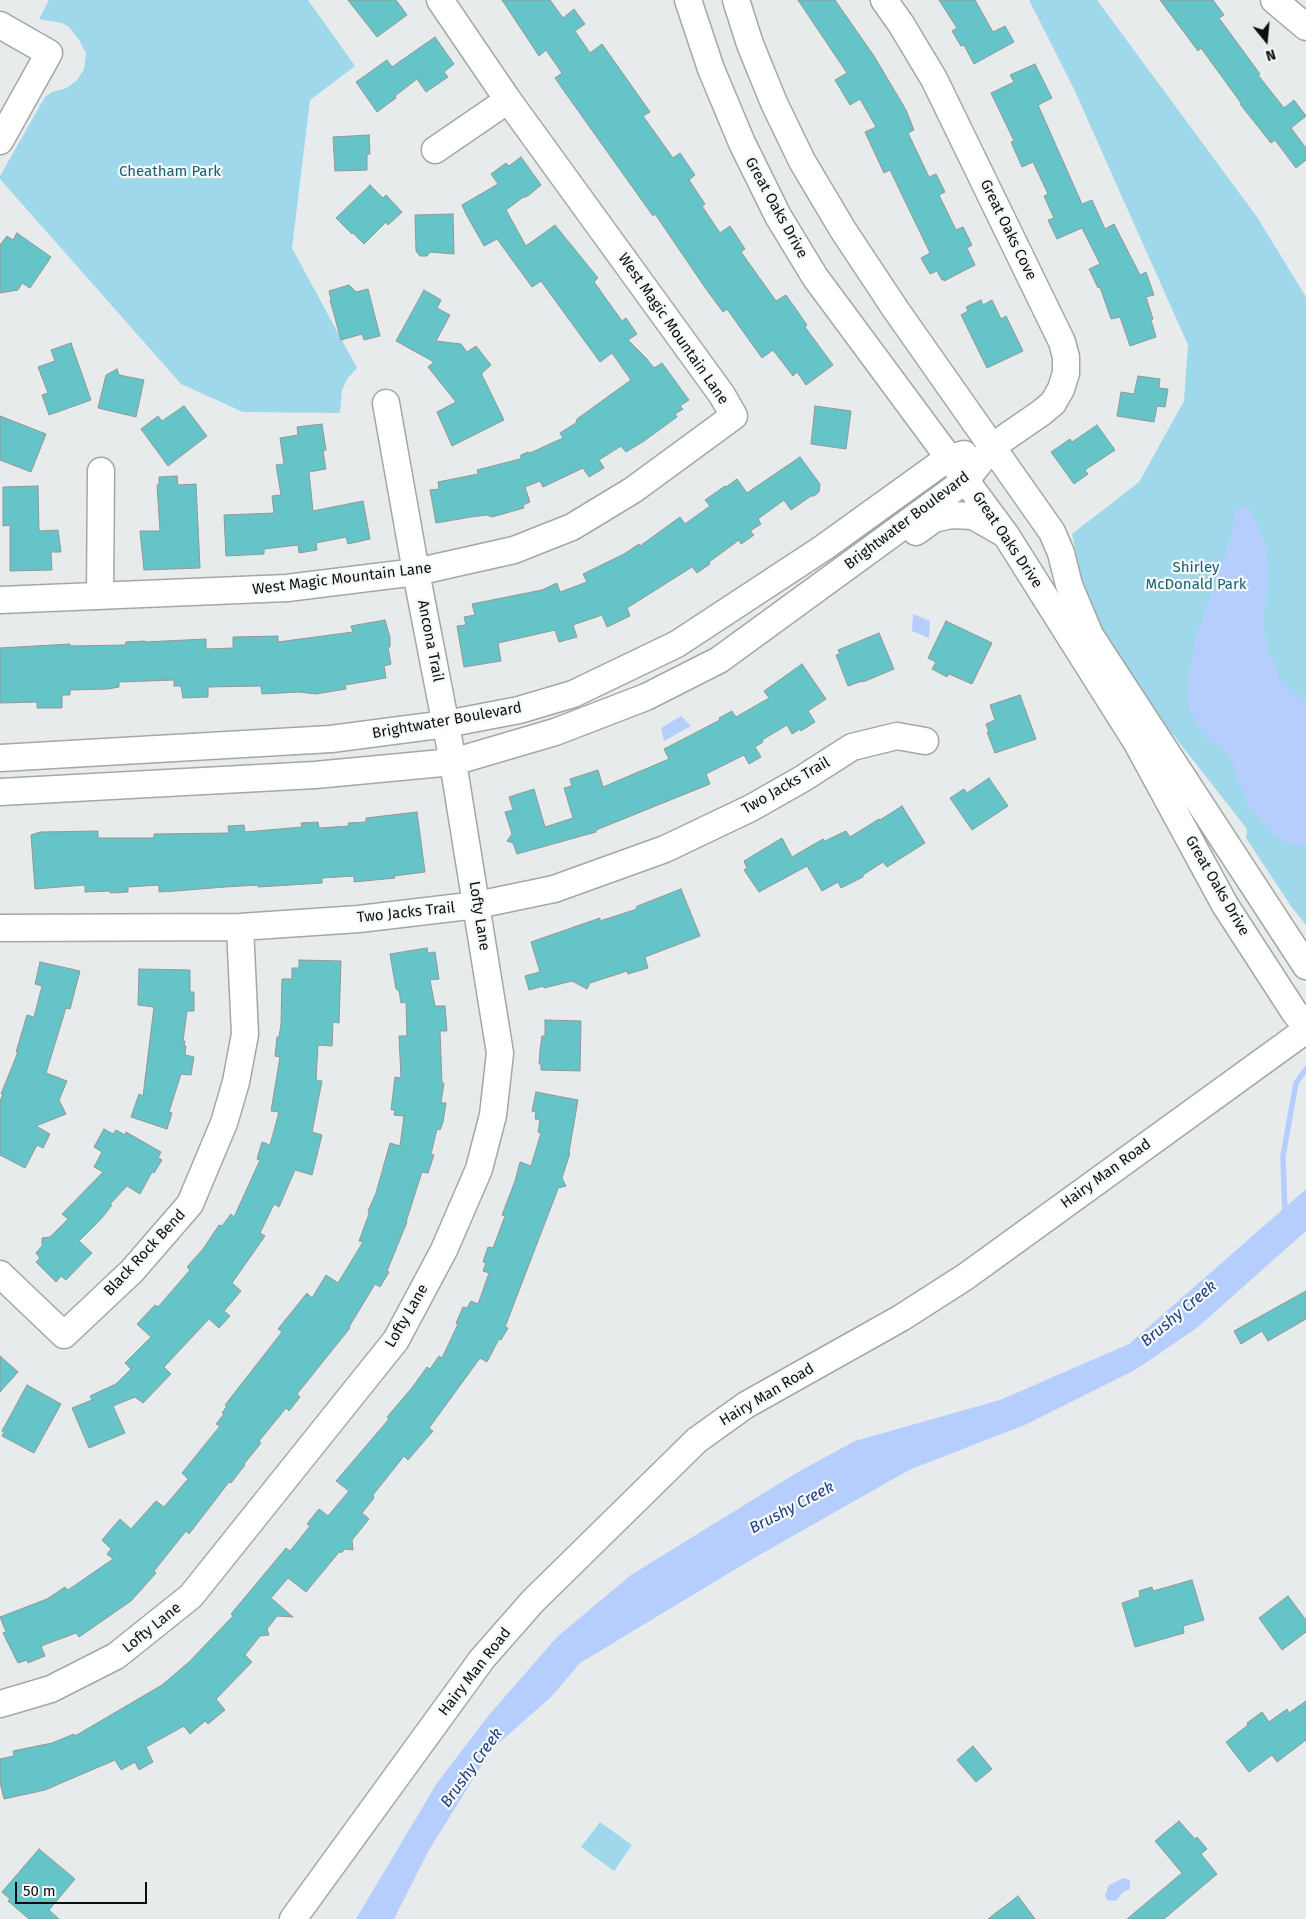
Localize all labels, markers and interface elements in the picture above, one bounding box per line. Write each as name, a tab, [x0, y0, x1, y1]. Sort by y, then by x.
north arrow	[1241, 15, 1291, 65]
text: N	[1264, 45, 1277, 64]
street label: Great Oaks Drive	[741, 154, 811, 262]
park label: Cheatham Park	[119, 163, 221, 181]
street label: Great Oaks Cove	[976, 177, 1040, 283]
street label: West Magic Mountain Lane	[614, 250, 732, 408]
street label: Brightwater Boulevard	[841, 468, 973, 574]
street label: Great Oaks Drive	[968, 488, 1046, 592]
street label: West Magic Mountain Lane	[251, 559, 433, 599]
park label: Shirley McDonald Park	[1146, 559, 1246, 594]
street label: Ancona Trail	[413, 598, 447, 684]
street label: Brightwater Boulevard	[371, 699, 523, 743]
street label: Two Jacks Trail	[739, 754, 833, 818]
street label: Great Oaks Drive	[1181, 833, 1253, 939]
street label: Lofty Lane	[465, 880, 493, 952]
street label: Two Jacks Trail	[356, 899, 456, 927]
street label: Hairy Man Road	[1057, 1135, 1155, 1213]
street label: Black Rock Bend	[100, 1206, 190, 1300]
water label: Brushy Creek	[1137, 1277, 1221, 1351]
street label: Lofty Lane	[382, 1281, 432, 1351]
street label: Hairy Man Road	[717, 1360, 817, 1430]
water label: Brushy Creek	[746, 1478, 838, 1538]
street label: Lofty Lane	[119, 1599, 185, 1657]
street label: Hairy Man Road	[435, 1624, 515, 1720]
water label: Brushy Creek	[437, 1725, 507, 1811]
scale bar	[18, 1872, 150, 1904]
text: 50 m	[23, 1882, 56, 1900]

